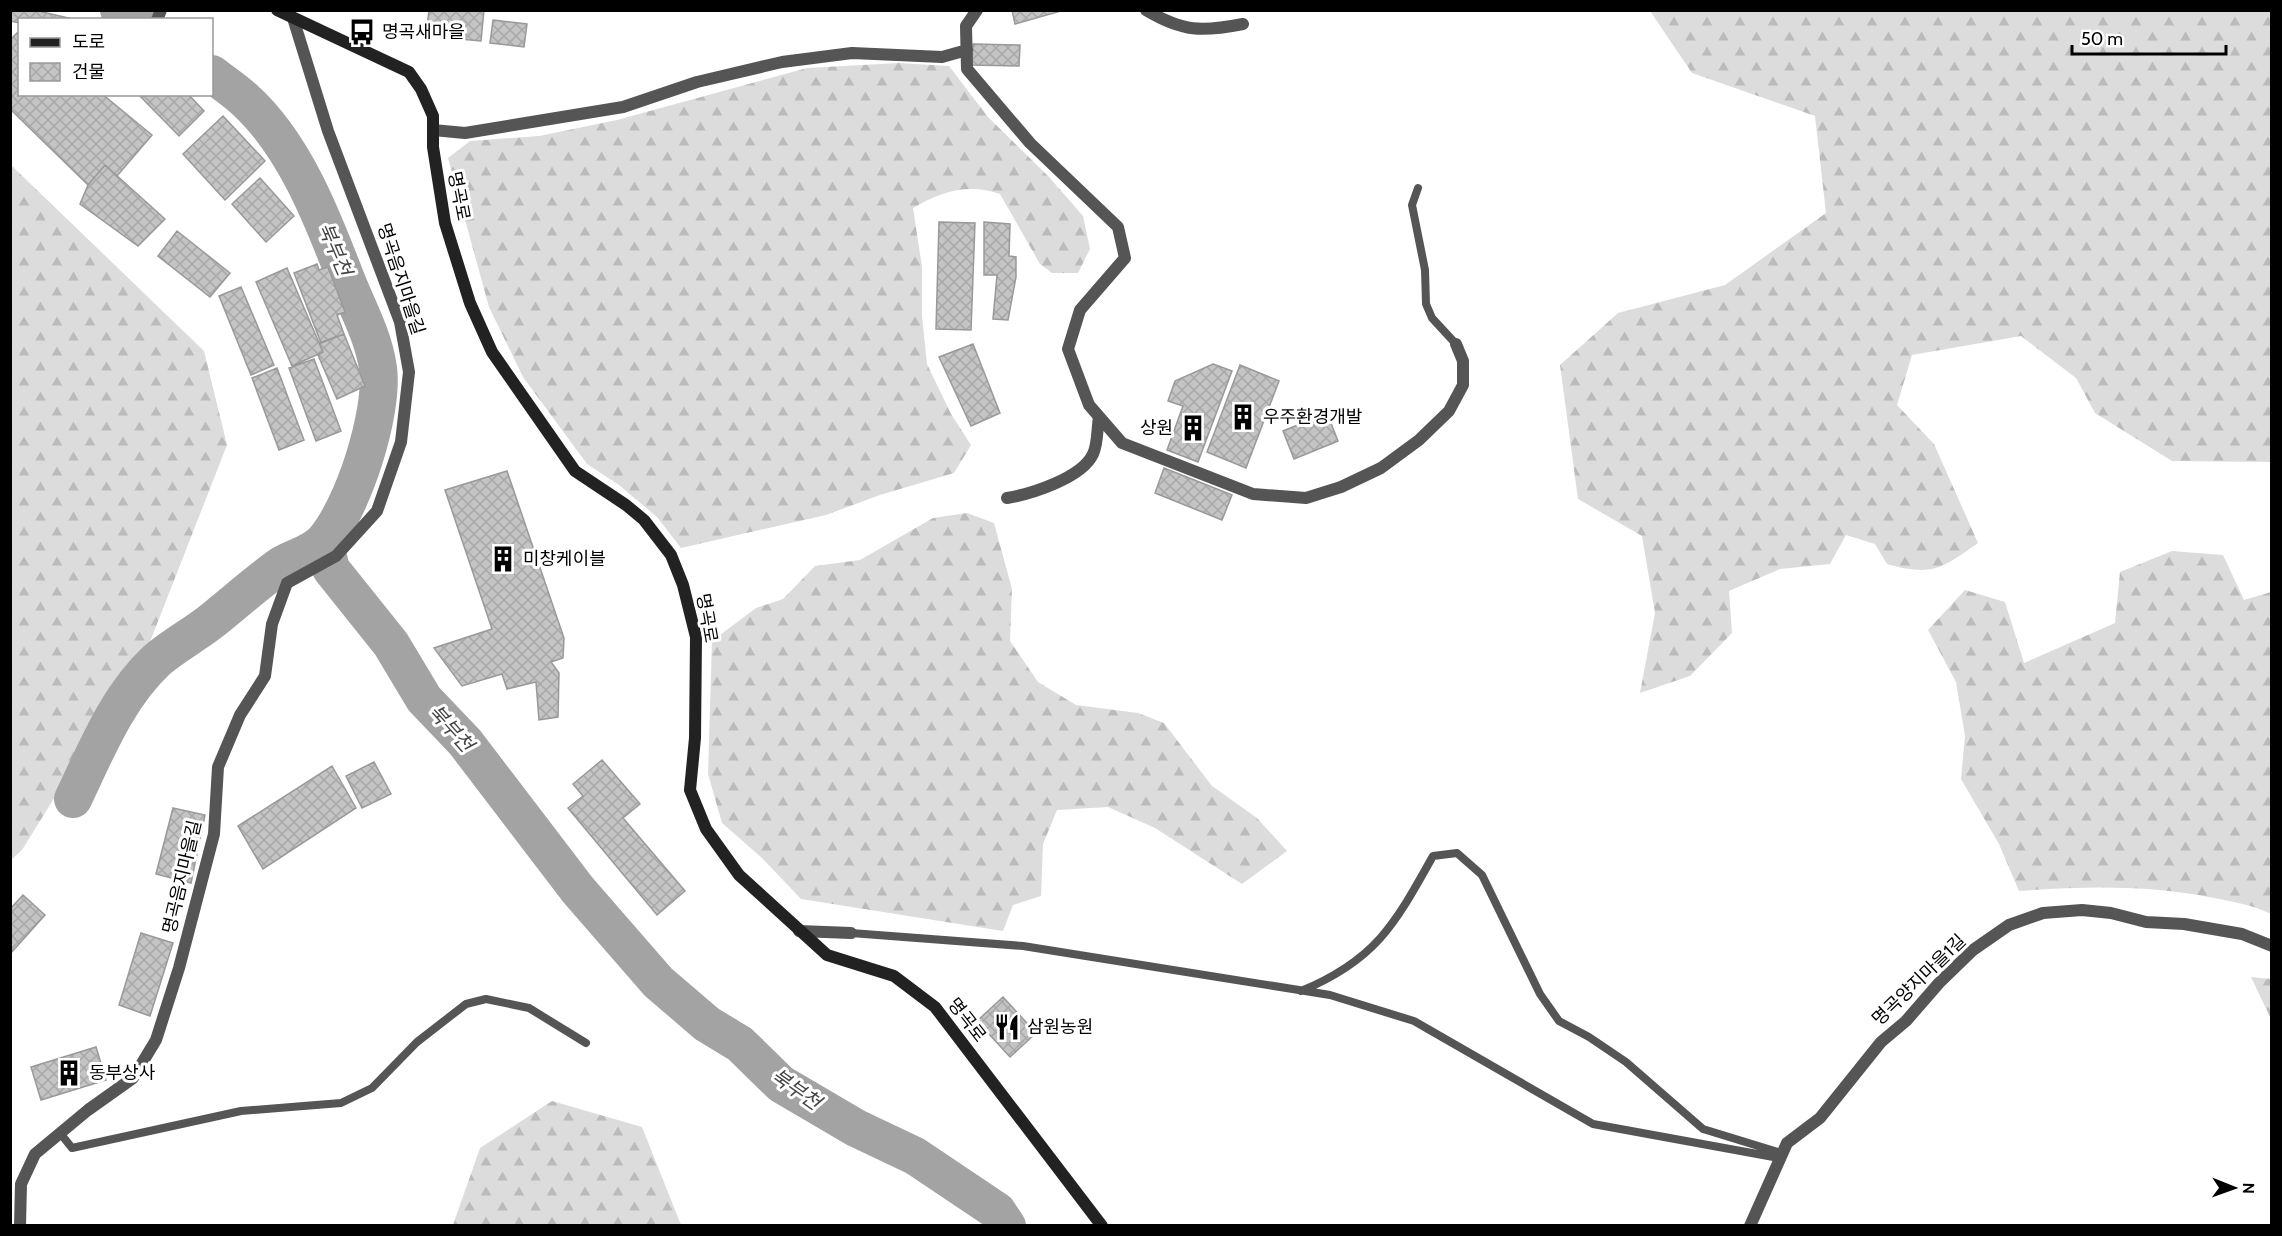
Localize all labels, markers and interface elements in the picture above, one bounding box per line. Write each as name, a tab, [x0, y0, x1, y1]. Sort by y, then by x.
bus stop icon: 명곡새마을	[347, 17, 377, 47]
legend	[18, 18, 213, 96]
scale bar	[2072, 18, 2226, 56]
place label: 명곡새마을	[382, 21, 465, 43]
text: 50 m	[2081, 28, 2123, 50]
text: 도로	[72, 31, 105, 53]
text: 건물	[72, 61, 105, 83]
street label: 명곡로	[443, 170, 475, 222]
water label: 북부천	[313, 219, 358, 281]
street label: 명곡음지마을길	[373, 220, 429, 338]
building icon: 우주환경개발	[1228, 402, 1258, 432]
place label: 우주환경개발	[1263, 406, 1362, 428]
building icon: 상원	[1178, 413, 1208, 443]
place label: 상원	[1140, 417, 1173, 439]
building icon: 미창케이블	[488, 544, 518, 574]
place label: 미창케이블	[523, 548, 606, 570]
street label: 명곡로	[692, 592, 722, 644]
water label: 북부천	[424, 699, 480, 758]
street label: 명곡음지마을길	[158, 818, 206, 936]
street label: 명곡양지마을1길	[1868, 930, 1970, 1030]
street label: 명곡로	[943, 994, 991, 1046]
restaurant icon: 삼원농원	[992, 1012, 1022, 1042]
place label: 삼원농원	[1027, 1016, 1093, 1038]
building icon: 동부상사	[54, 1058, 84, 1088]
place label: 동부상사	[89, 1062, 156, 1084]
water label: 북부천	[767, 1063, 828, 1116]
north arrow	[2204, 1158, 2264, 1218]
text: N	[2239, 1182, 2258, 1194]

